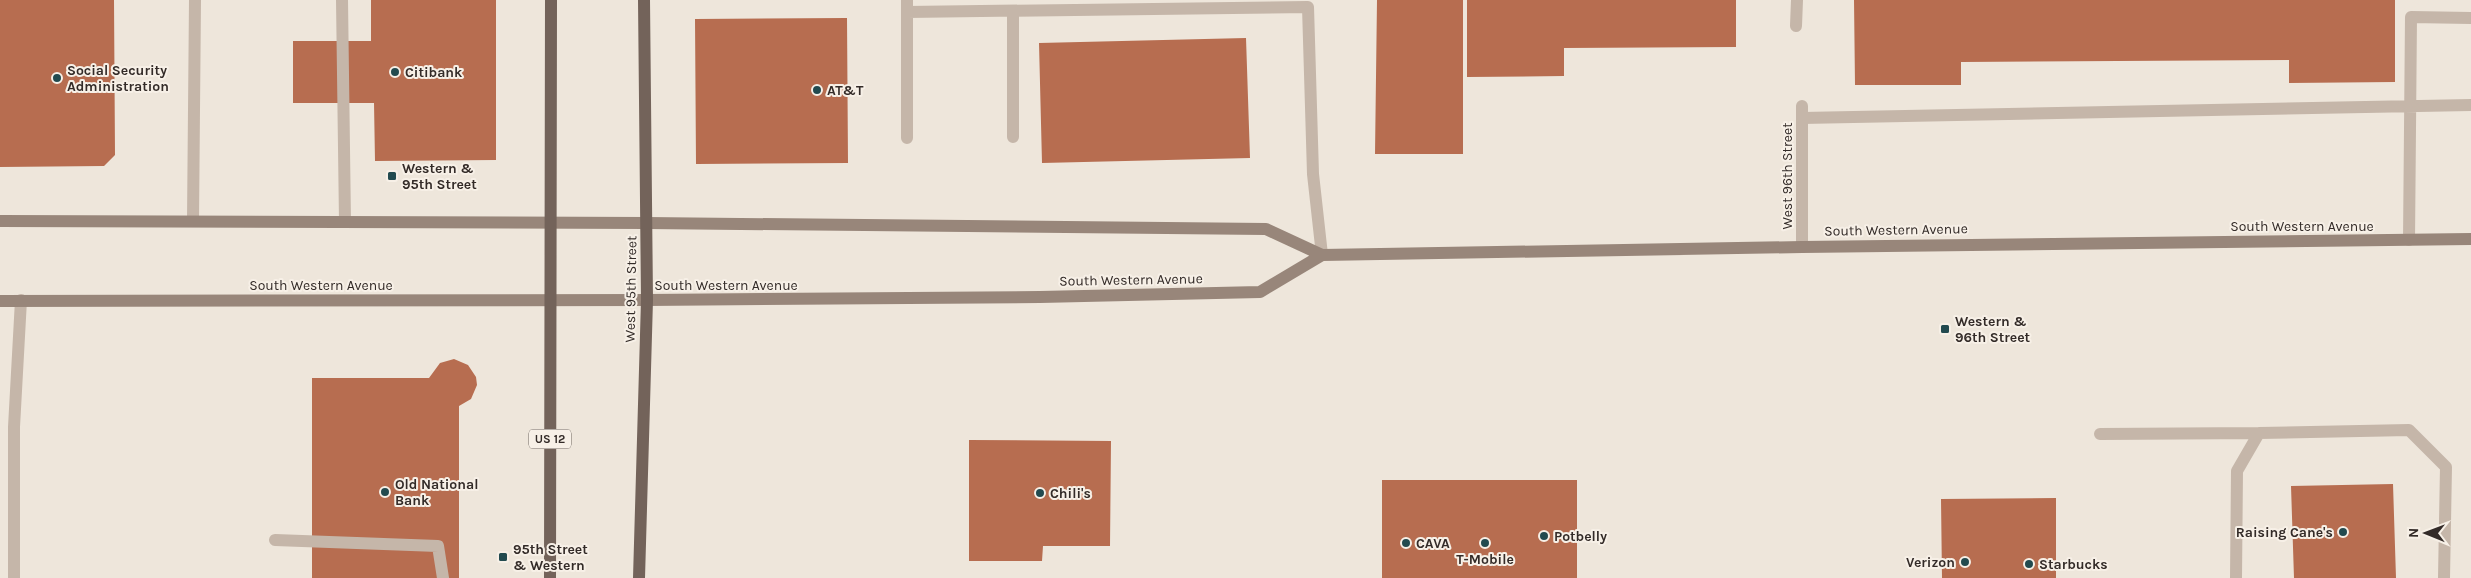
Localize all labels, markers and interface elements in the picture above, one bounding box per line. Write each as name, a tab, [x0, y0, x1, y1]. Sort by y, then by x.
place label: Social Security Administration	[67, 62, 169, 95]
place label: Citibank	[405, 64, 463, 81]
marker: Citibank	[389, 66, 401, 78]
marker: Social Security Administration	[51, 72, 63, 84]
place label: AT&T	[827, 82, 864, 99]
marker: AT&T	[811, 84, 823, 96]
street label: West 96th Street	[1779, 123, 1796, 229]
place label: Western & 95th Street	[402, 160, 477, 193]
marker: Western & 95th Street	[386, 170, 398, 182]
street label: South Western Avenue	[2230, 218, 2374, 235]
street label: South Western Avenue	[1824, 220, 1968, 240]
street label: West 95th Street	[622, 236, 640, 342]
street label: South Western Avenue	[1059, 270, 1203, 290]
street label: South Western Avenue	[249, 277, 393, 294]
street label: South Western Avenue	[654, 277, 798, 294]
place label: Western & 96th Street	[1955, 313, 2031, 346]
marker: Western & 96th Street	[1939, 323, 1951, 335]
road number: US 12	[529, 429, 571, 448]
place label: Old National Bank	[395, 476, 478, 509]
place label: Chili's	[1050, 485, 1091, 502]
marker: Old National Bank	[379, 486, 391, 498]
marker: Chili's	[1034, 487, 1046, 499]
north arrow	[2401, 508, 2451, 558]
place label: Raising Cane's	[2236, 524, 2333, 541]
marker: Raising Cane's	[2337, 526, 2349, 538]
place label: Potbelly	[1554, 528, 1607, 545]
text: N	[2405, 528, 2422, 538]
marker: Potbelly	[1538, 530, 1550, 542]
place label: CAVA	[1416, 535, 1450, 552]
marker: CAVA	[1400, 537, 1412, 549]
marker: T-Mobile	[1479, 537, 1491, 549]
place label: 95th Street & Western	[513, 541, 588, 574]
marker: 95th Street & Western	[497, 551, 509, 563]
place label: T-Mobile	[1456, 551, 1514, 568]
place label: Verizon	[1906, 554, 1955, 571]
marker: Verizon	[1959, 556, 1971, 568]
place label: Starbucks	[2039, 556, 2108, 573]
marker: Starbucks	[2023, 558, 2035, 570]

